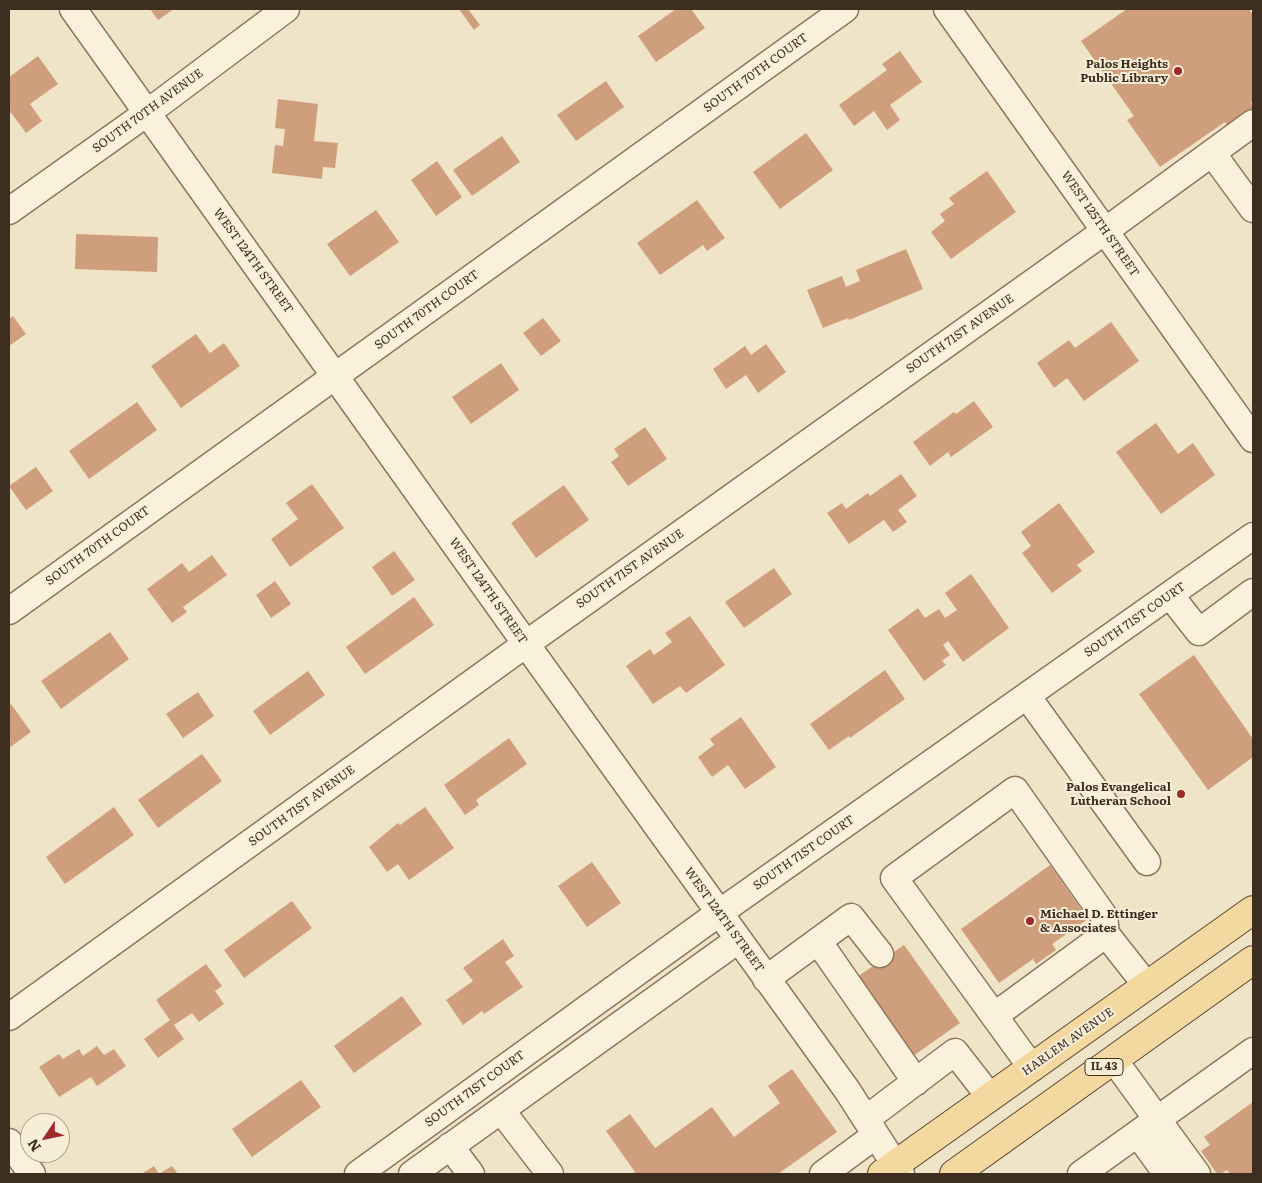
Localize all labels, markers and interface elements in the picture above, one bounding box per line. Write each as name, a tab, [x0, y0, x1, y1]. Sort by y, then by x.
street label: SOUTH 70TH COURT	[701, 30, 811, 116]
place label: Palos Heights Public Library	[1080, 57, 1168, 85]
marker: Palos Heights Public Library	[1172, 65, 1184, 77]
street label: SOUTH 70TH AVENUE	[90, 66, 206, 156]
street label: WEST 125TH STREET	[1058, 168, 1142, 280]
street label: WEST 124TH STREET	[210, 206, 296, 316]
street label: SOUTH 70TH COURT	[372, 267, 482, 353]
street label: SOUTH 71ST AVENUE	[903, 291, 1017, 377]
street label: SOUTH 70TH COURT	[43, 503, 153, 589]
street label: SOUTH 71ST AVENUE	[573, 526, 687, 612]
street label: WEST 124TH STREET	[446, 535, 530, 647]
street label: SOUTH 71ST COURT	[1082, 580, 1188, 660]
street label: SOUTH 71ST AVENUE	[246, 763, 358, 849]
place label: Palos Evangelical Lutheran School	[1066, 780, 1171, 808]
marker: Palos Evangelical Lutheran School	[1175, 788, 1187, 800]
street label: SOUTH 71ST COURT	[751, 813, 857, 893]
street label: WEST 124TH STREET	[681, 865, 767, 975]
place label: Michael D. Ettinger & Associates	[1040, 907, 1158, 935]
marker: Michael D. Ettinger & Associates	[1024, 915, 1036, 927]
street label: HARLEM AVENUE	[1019, 1005, 1117, 1079]
street label: SOUTH 71ST COURT	[422, 1048, 528, 1130]
road number: IL 43	[1085, 1058, 1123, 1076]
north arrow	[20, 1113, 70, 1163]
text: N	[22, 1135, 45, 1156]

